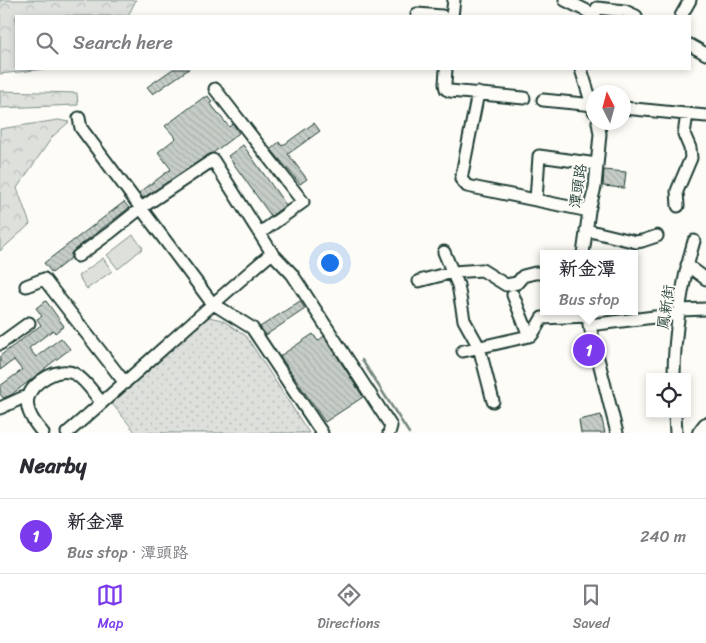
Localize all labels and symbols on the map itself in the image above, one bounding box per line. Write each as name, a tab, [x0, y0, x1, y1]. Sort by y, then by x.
north arrow	[586, 85, 631, 130]
street label: 潭頭路	[562, 162, 594, 210]
your location	[317, 250, 343, 276]
street label: 鳳新街	[650, 283, 682, 331]
pin: 1	[573, 331, 605, 369]

